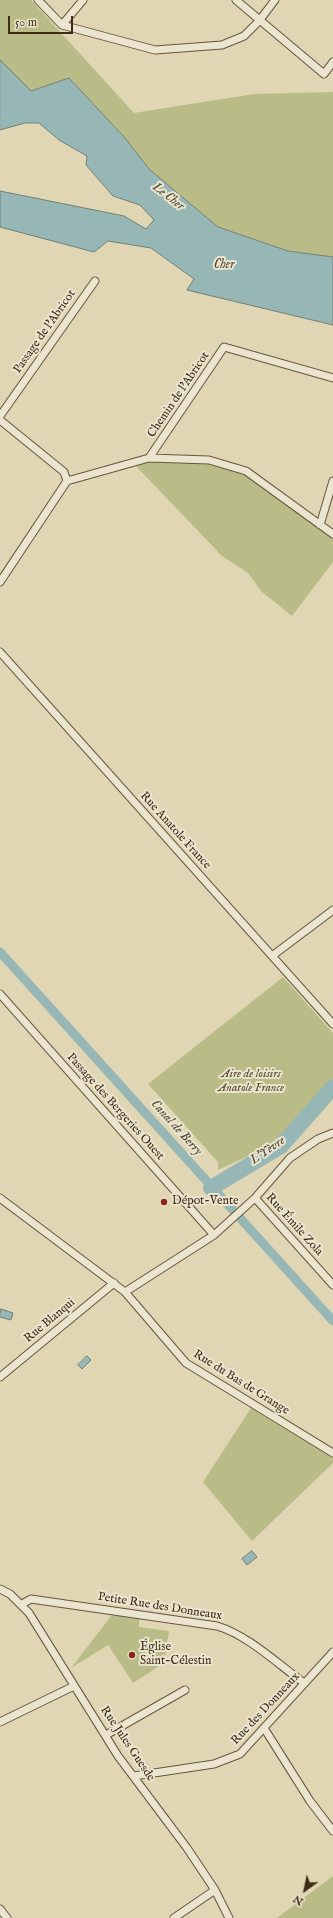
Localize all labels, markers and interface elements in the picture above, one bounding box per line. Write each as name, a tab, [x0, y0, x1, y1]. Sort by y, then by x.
scale bar	[10, 8, 75, 34]
text: 50 m	[15, 15, 37, 30]
water label: Le Cher	[149, 180, 187, 214]
water label: Cher	[214, 257, 234, 273]
street label: Passage de l'Abricot	[11, 287, 79, 377]
street label: Chemin de l'Abricot	[145, 349, 213, 441]
street label: Rue Anatole France	[137, 789, 213, 873]
street label: Passage des Bergeries Ouest	[63, 1051, 167, 1163]
park label: Aire de loisirs Anatole France	[218, 1068, 284, 1096]
water label: Canal de Berry	[147, 1097, 205, 1159]
water label: L'Yèvre	[248, 1133, 288, 1169]
street label: Rue Émile Zola	[262, 1191, 326, 1259]
place label: Dépot-Vente	[172, 1195, 239, 1209]
marker: Dépot-Vente	[159, 1197, 169, 1207]
street label: Rue Blanqui	[22, 1296, 78, 1346]
street label: Rue du Bas de Grange	[190, 1348, 292, 1418]
street label: Petite Rue des Donneaux	[97, 1590, 223, 1624]
place label: Église Saint-Célestin	[140, 1641, 211, 1669]
marker: Église Saint-Célestin	[127, 1650, 137, 1660]
street label: Rue des Donneaux	[229, 1670, 303, 1748]
street label: Rue Jules Guesde	[97, 1704, 157, 1784]
north arrow	[285, 1870, 325, 1910]
text: N	[291, 1892, 306, 1909]

